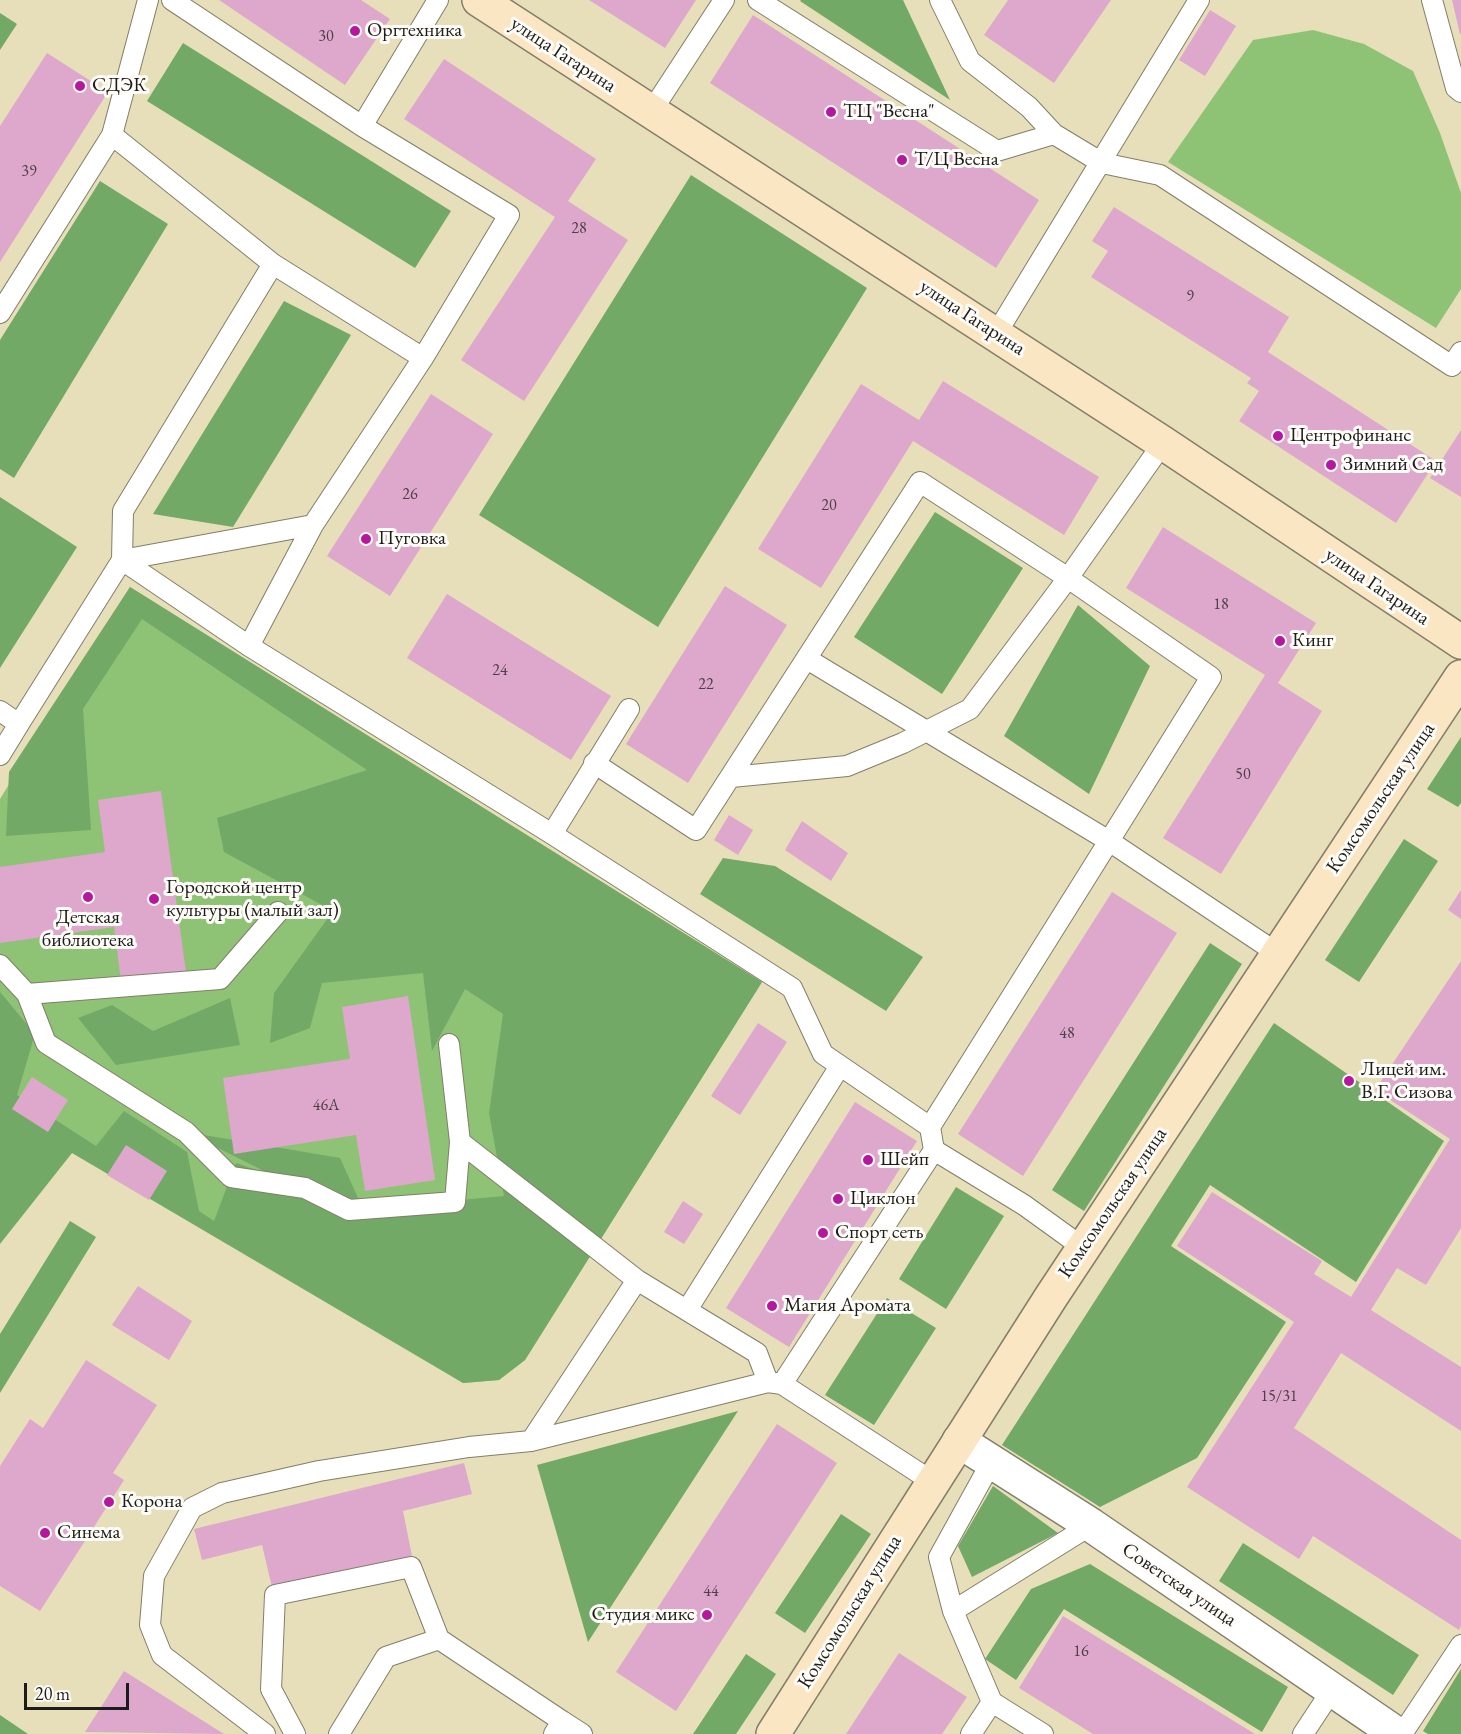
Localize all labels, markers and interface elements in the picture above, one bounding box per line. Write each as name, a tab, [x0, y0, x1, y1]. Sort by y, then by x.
street label: улица Гагарина	[506, 12, 620, 98]
place label: Оргтехника	[367, 19, 462, 43]
marker: Оргтехника	[348, 24, 362, 38]
house number: 30	[318, 27, 334, 47]
place label: СДЭК	[92, 74, 147, 98]
marker: СДЭК	[73, 79, 87, 93]
place label: ТЦ "Весна"	[843, 100, 935, 124]
marker: ТЦ "Весна"	[824, 105, 838, 119]
place label: Т/Ц Весна	[914, 148, 999, 172]
marker: Т/Ц Весна	[895, 153, 909, 167]
house number: 39	[21, 162, 37, 182]
house number: 28	[571, 219, 587, 239]
street label: улица Гагарина	[915, 275, 1029, 361]
house number: 9	[1186, 287, 1194, 307]
place label: Центрофинанс	[1290, 424, 1411, 448]
marker: Центрофинанс	[1271, 429, 1285, 443]
place label: Зимний Сад	[1343, 453, 1443, 477]
marker: Зимний Сад	[1324, 458, 1338, 472]
house number: 26	[402, 485, 418, 505]
house number: 20	[821, 496, 837, 516]
place label: Пуговка	[378, 527, 446, 551]
marker: Пуговка	[359, 532, 373, 546]
street label: улица Гагарина	[1320, 543, 1434, 631]
house number: 18	[1213, 595, 1229, 615]
place label: Кинг	[1292, 629, 1333, 653]
marker: Кинг	[1273, 634, 1287, 648]
house number: 24	[492, 661, 508, 681]
house number: 22	[698, 675, 714, 695]
street label: Комсомольская улица	[1322, 718, 1440, 878]
house number: 50	[1235, 765, 1251, 785]
place label: Городской центр культуры (малый зал)	[166, 876, 339, 923]
marker: Детская библиотека	[81, 890, 95, 904]
marker: Городской центр культуры (малый зал)	[147, 892, 161, 906]
place label: Детская библиотека	[42, 906, 134, 953]
house number: 48	[1059, 1024, 1075, 1044]
place label: Лицей им. В.Г. Сизова	[1361, 1058, 1453, 1105]
marker: Лицей им. В.Г. Сизова	[1342, 1074, 1356, 1088]
house number: 46А	[313, 1096, 339, 1116]
street label: Комсомольская улица	[1054, 1123, 1172, 1283]
place label: Шейп	[880, 1148, 929, 1172]
marker: Шейп	[861, 1153, 875, 1167]
place label: Циклон	[850, 1187, 916, 1211]
marker: Циклон	[831, 1192, 845, 1206]
place label: Спорт сеть	[835, 1221, 924, 1245]
marker: Спорт сеть	[816, 1226, 830, 1240]
place label: Магия Аромата	[784, 1294, 911, 1318]
marker: Магия Аромата	[765, 1299, 779, 1313]
house number: 15/31	[1260, 1387, 1298, 1407]
place label: Корона	[121, 1490, 182, 1514]
marker: Корона	[102, 1495, 116, 1509]
place label: Синема	[57, 1521, 120, 1545]
marker: Синема	[38, 1526, 52, 1540]
street label: Комсомольская улица	[793, 1531, 907, 1693]
street label: Советская улица	[1117, 1538, 1241, 1632]
house number: 44	[703, 1582, 719, 1602]
place label: Студия микс	[591, 1603, 695, 1627]
marker: Студия микс	[700, 1608, 714, 1622]
house number: 16	[1073, 1642, 1089, 1662]
scale bar	[27, 1671, 132, 1709]
text: 20 m	[35, 1682, 70, 1705]

